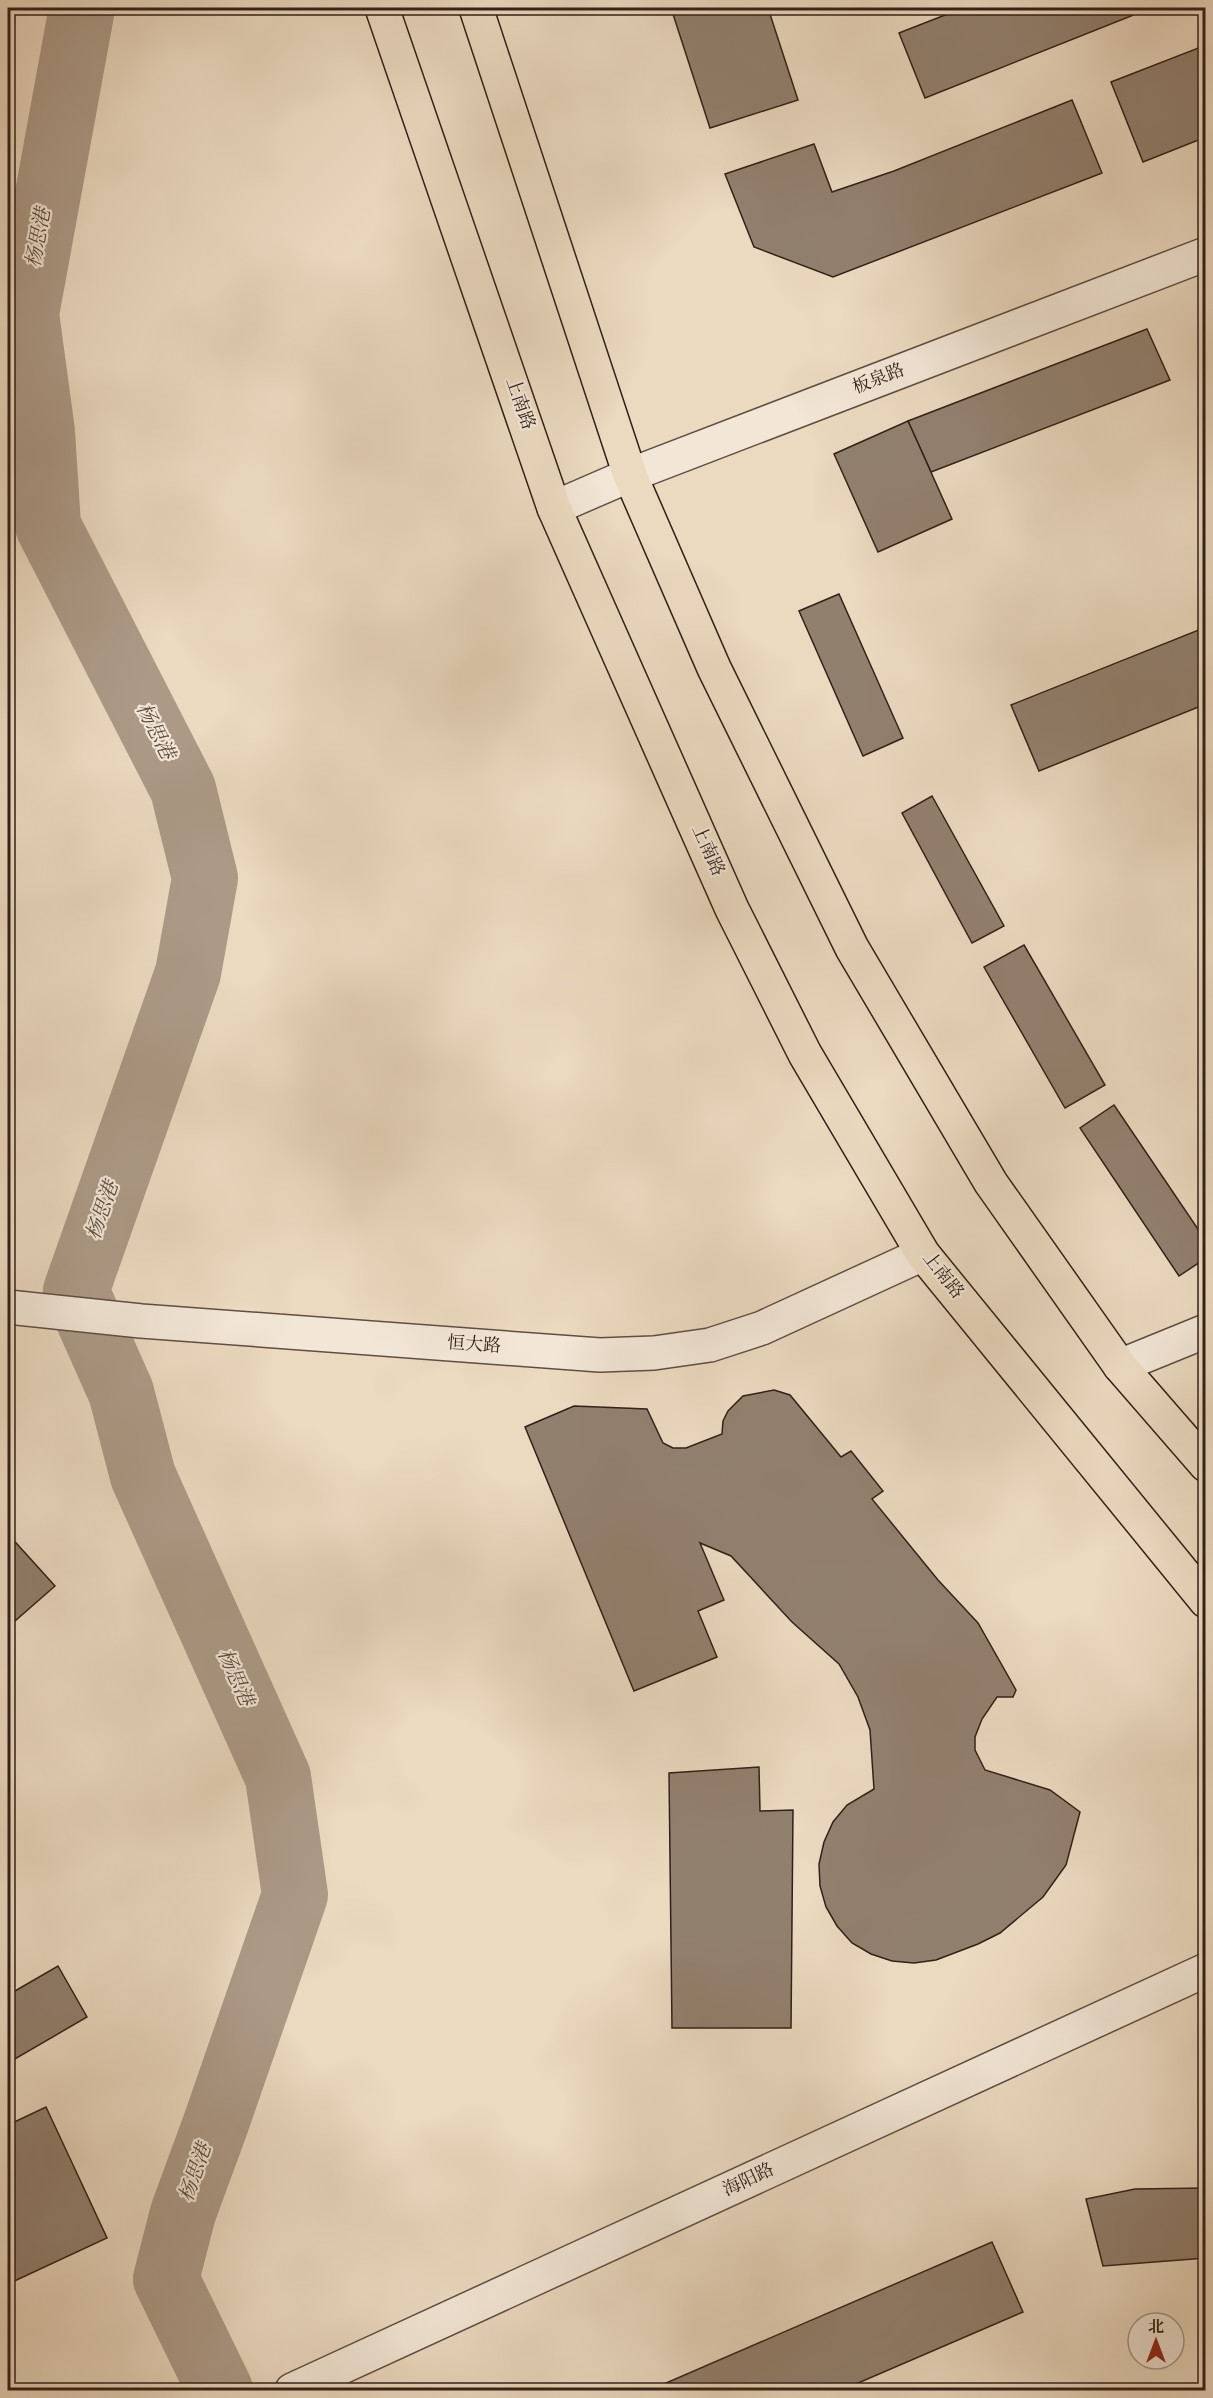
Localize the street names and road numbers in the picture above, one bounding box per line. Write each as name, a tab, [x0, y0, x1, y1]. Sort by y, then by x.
street label: 板泉路	[849, 358, 909, 402]
street label: 上南路	[498, 374, 540, 434]
street label: 上南路	[684, 821, 730, 881]
street label: 上南路	[915, 1247, 969, 1305]
street label: 恒大路	[446, 1331, 502, 1361]
street label: 海阳路	[719, 2158, 779, 2204]

